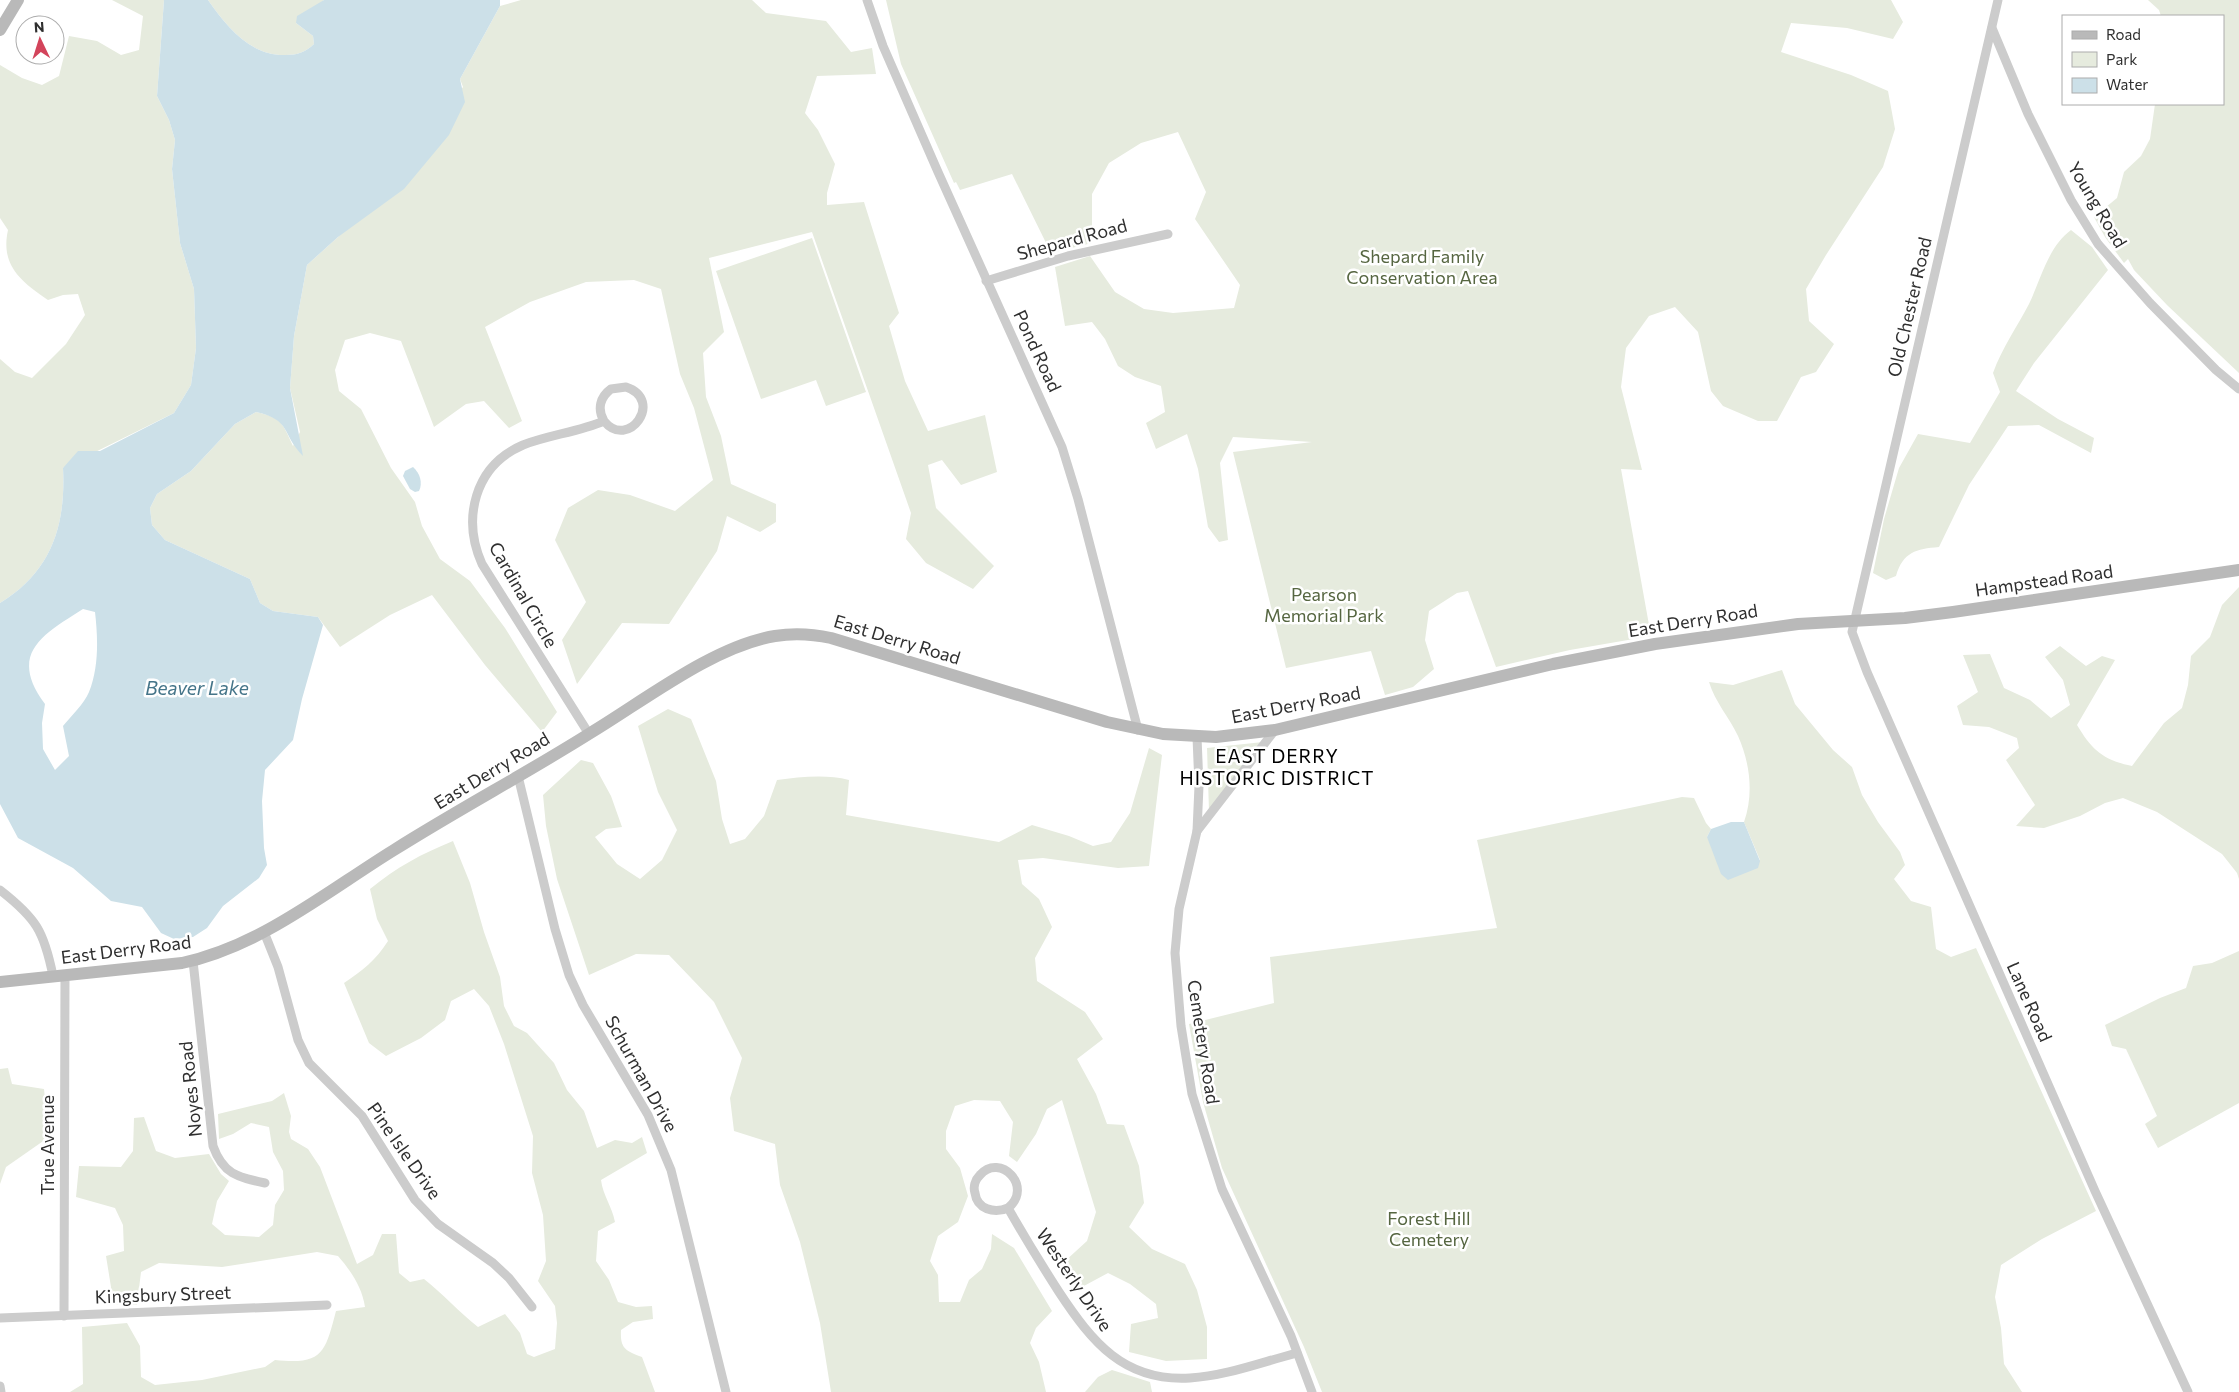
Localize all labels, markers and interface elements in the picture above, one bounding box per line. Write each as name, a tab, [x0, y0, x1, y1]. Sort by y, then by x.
north arrow	[15, 15, 65, 65]
legend	[2062, 15, 2224, 105]
text: N	[33, 18, 45, 35]
text: Road	[2106, 25, 2141, 43]
text: Park	[2106, 50, 2137, 68]
text: Water	[2106, 75, 2148, 93]
street label: Young Road	[2064, 157, 2132, 251]
street label: Shepard Road	[1014, 214, 1129, 264]
street label: Old Chester Road	[1882, 235, 1936, 379]
park label: Shepard Family Conservation Area	[1346, 245, 1498, 288]
street label: Pond Road	[1009, 306, 1066, 395]
street label: Cardinal Circle	[485, 538, 563, 651]
street label: Hampstead Road	[1973, 559, 2114, 601]
park label: Pearson Memorial Park	[1264, 583, 1384, 626]
street label: East Derry Road	[1626, 599, 1759, 641]
street label: East Derry Road	[831, 609, 963, 669]
water label: Beaver Lake	[145, 676, 249, 699]
street label: East Derry Road	[1229, 681, 1362, 727]
street label: East Derry Road	[430, 727, 553, 813]
district label: EAST DERRY HISTORIC DISTRICT	[1180, 744, 1374, 789]
street label: East Derry Road	[60, 930, 192, 968]
street label: Lane Road	[2003, 958, 2057, 1045]
street label: Cemetery Road	[1183, 978, 1225, 1106]
street label: Schurman Drive	[601, 1012, 683, 1135]
street label: Noyes Road	[174, 1040, 206, 1138]
street label: True Avenue	[36, 1095, 58, 1195]
street label: Pine Isle Drive	[363, 1098, 446, 1203]
park label: Forest Hill Cemetery	[1387, 1207, 1471, 1250]
street label: Westerly Drive	[1032, 1224, 1117, 1335]
street label: Kingsbury Street	[94, 1281, 232, 1307]

